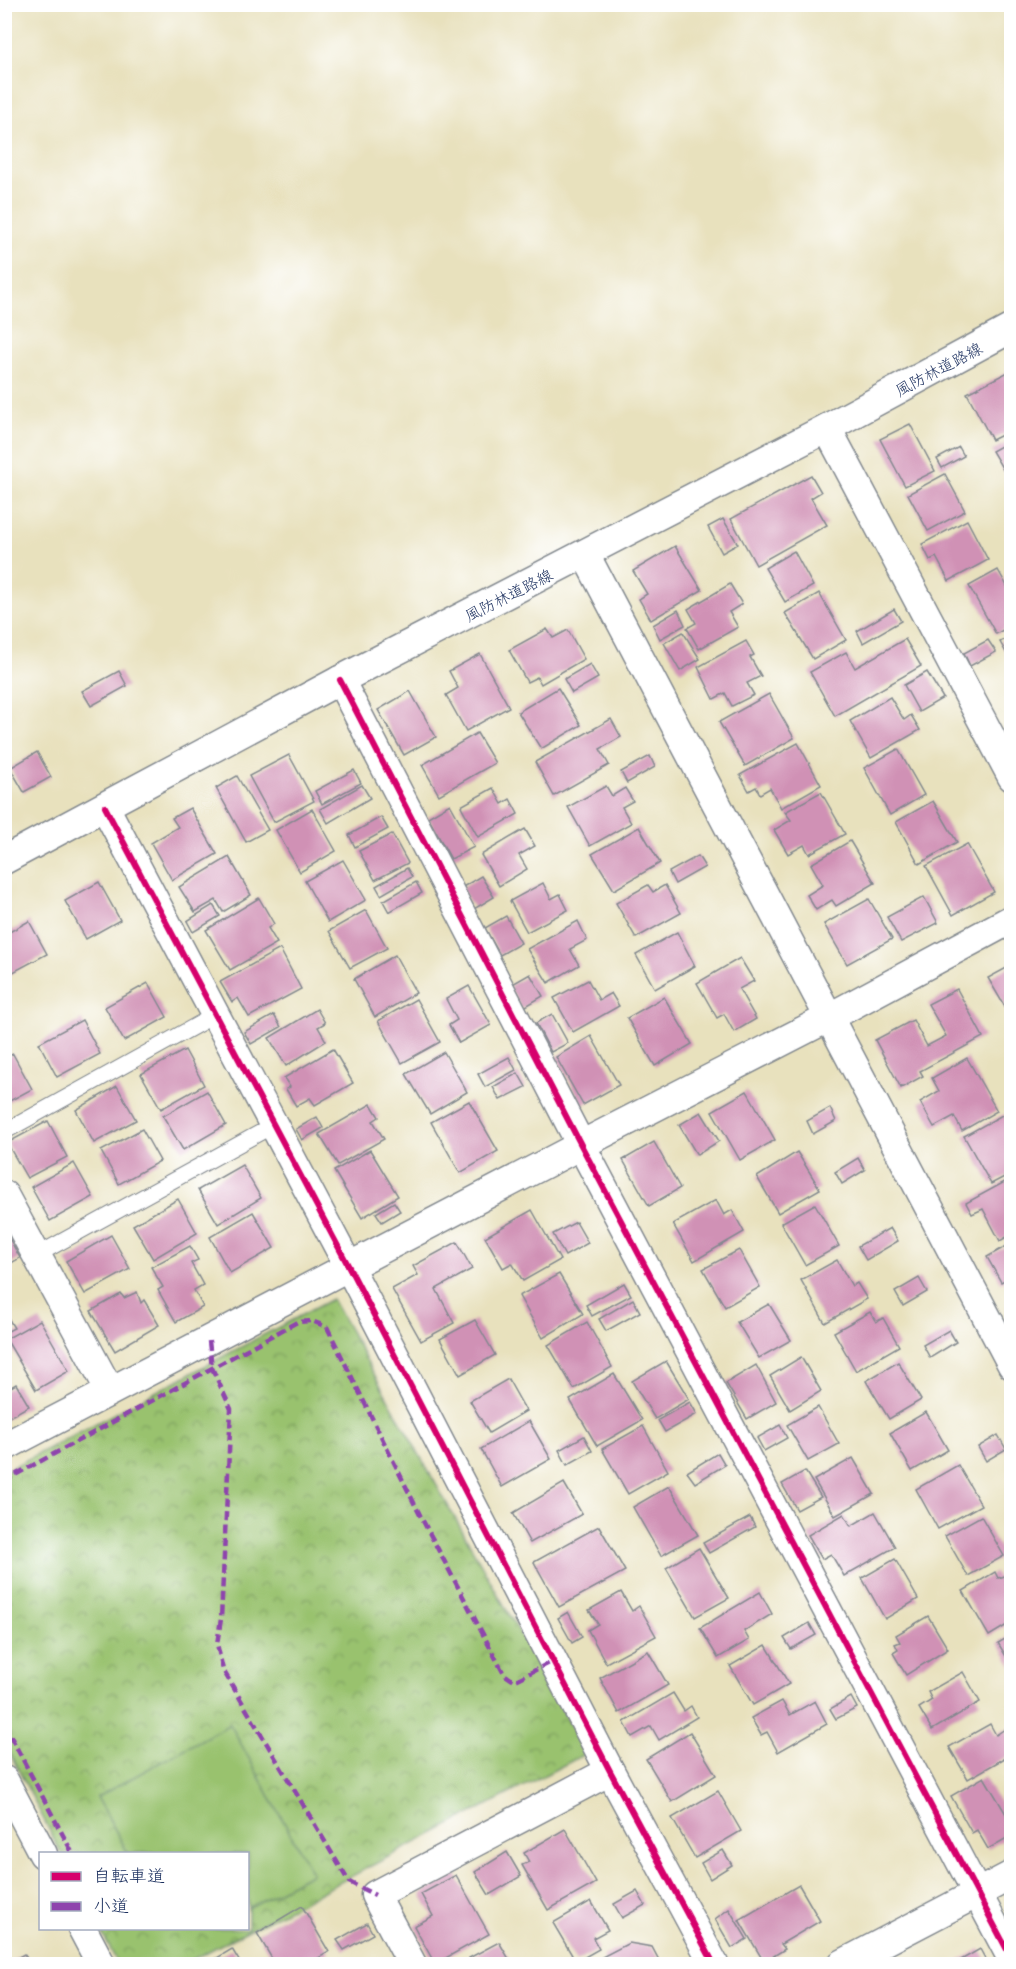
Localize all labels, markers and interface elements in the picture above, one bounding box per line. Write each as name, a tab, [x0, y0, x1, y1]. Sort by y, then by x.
street label: 風防林道路線	[890, 335, 986, 401]
street label: 風防林道路線	[460, 562, 556, 626]
legend	[39, 1852, 249, 1930]
text: 自転車道	[93, 1861, 165, 1888]
text: 小道	[93, 1891, 129, 1918]

